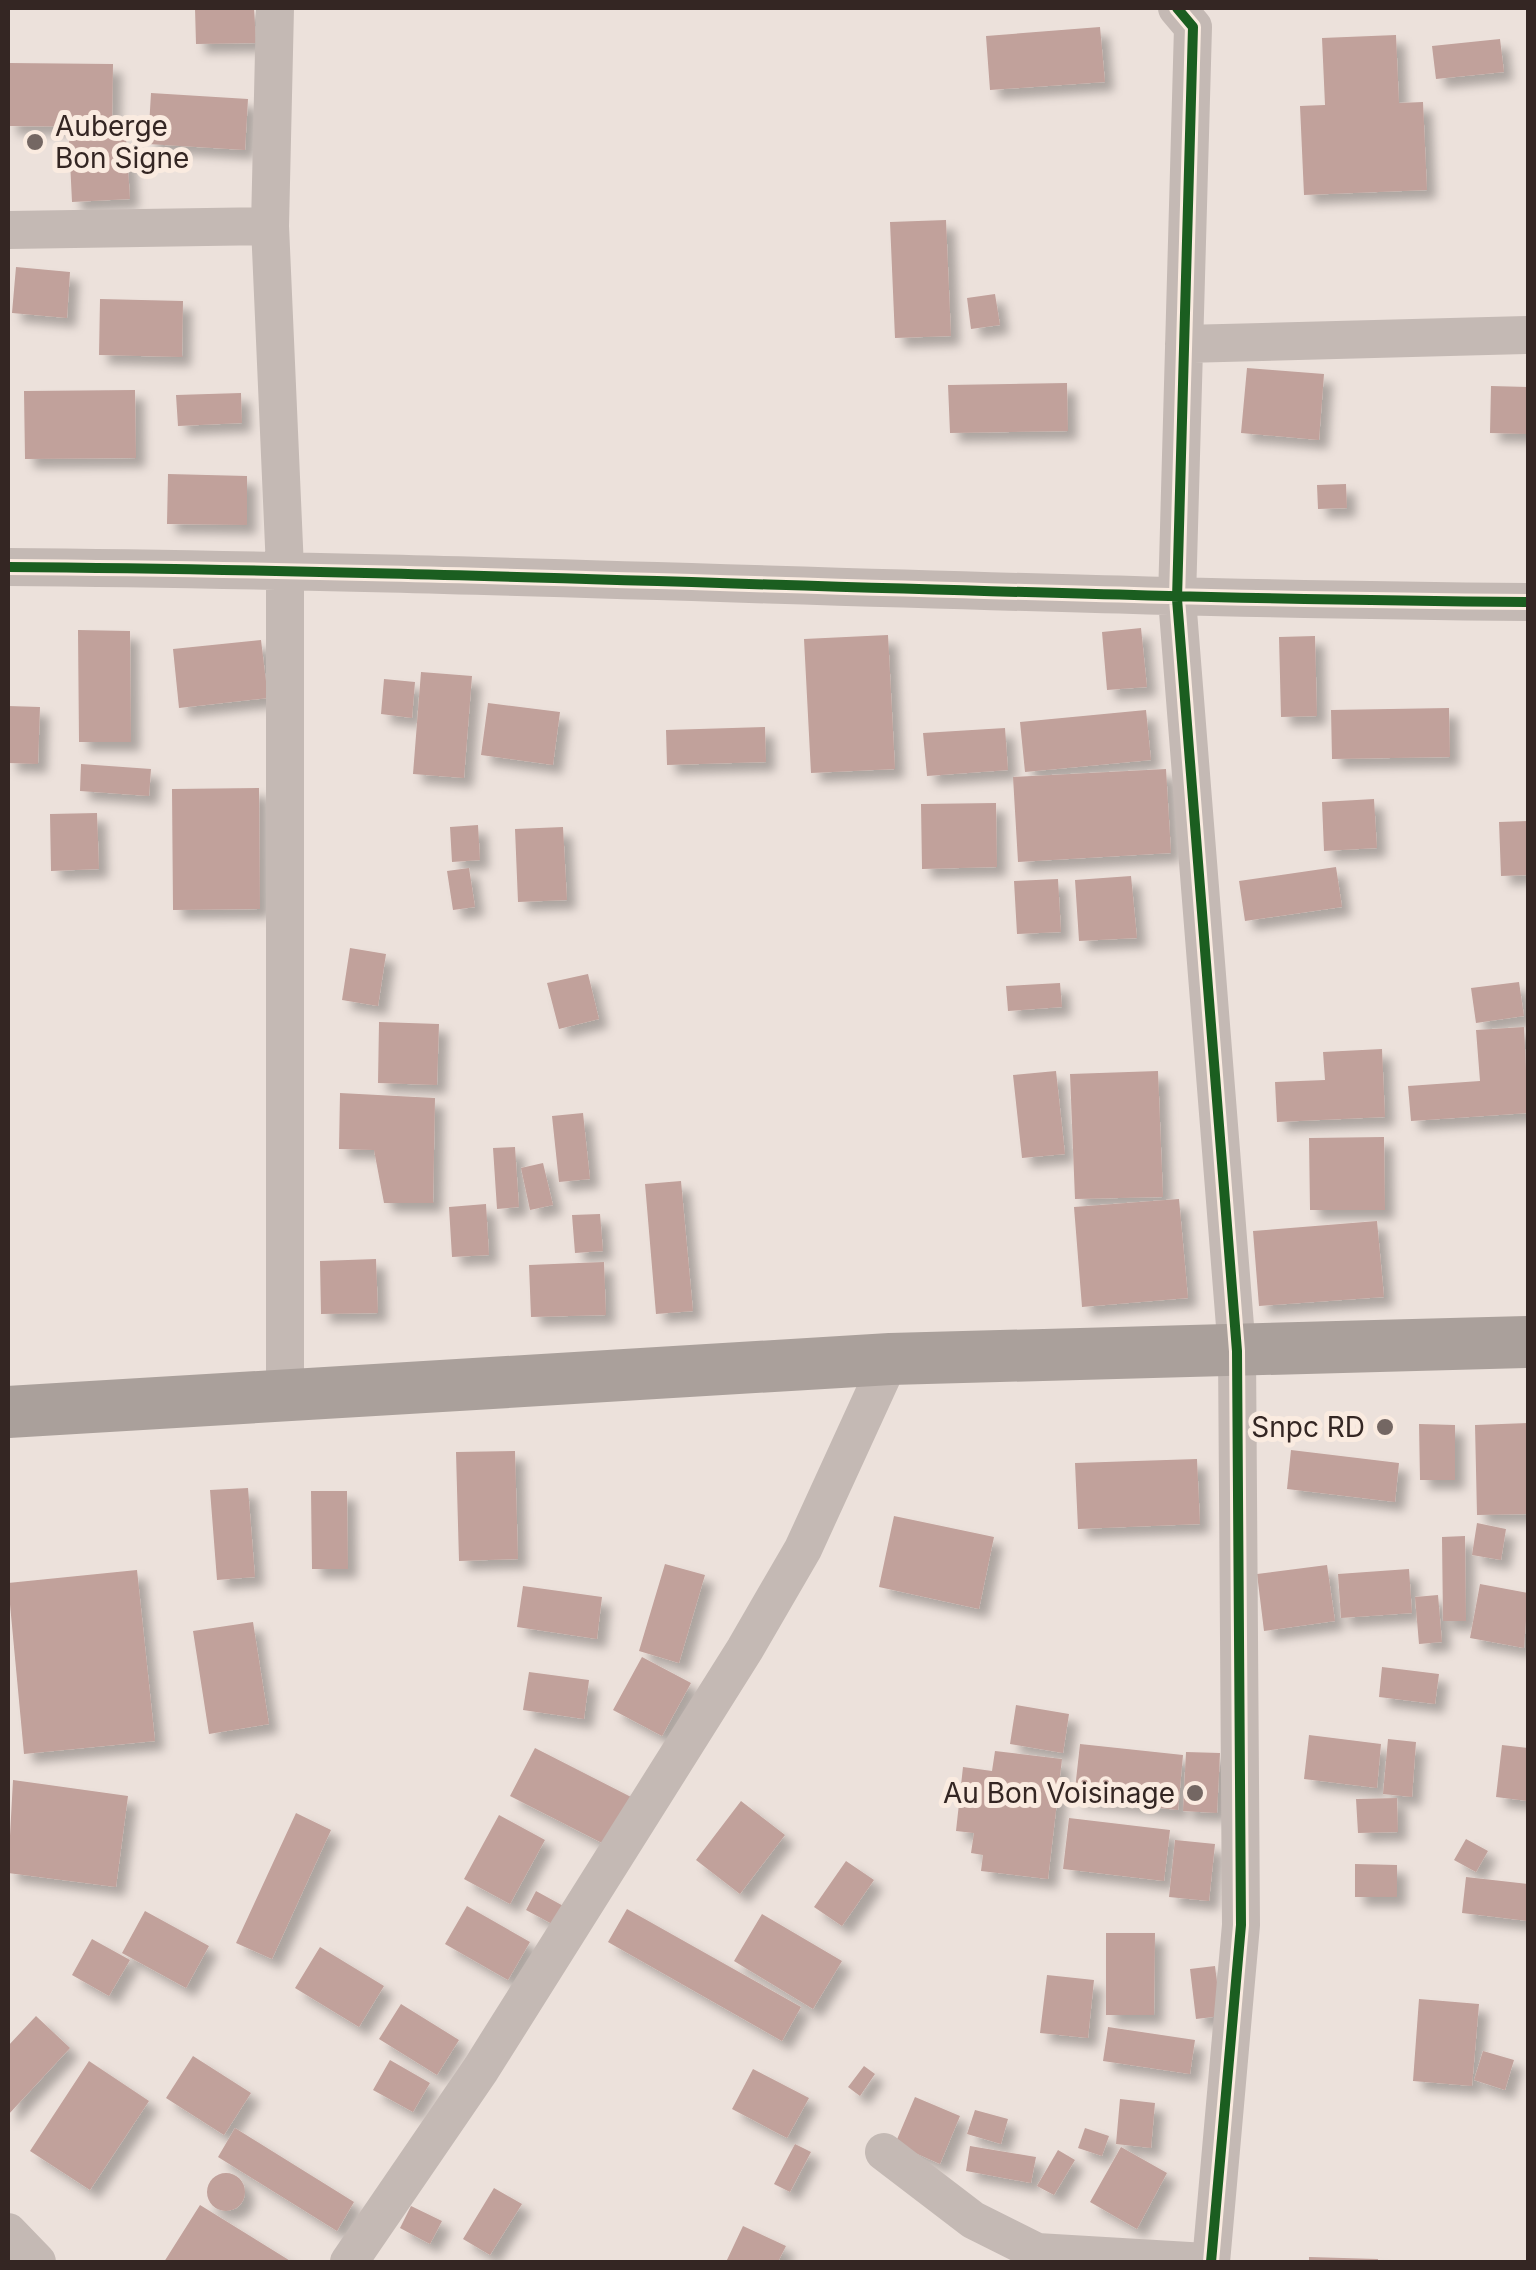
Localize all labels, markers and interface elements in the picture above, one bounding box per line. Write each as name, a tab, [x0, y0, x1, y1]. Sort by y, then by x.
place label: Auberge Bon Signe	[55, 109, 189, 175]
marker: Auberge Bon Signe	[24, 131, 46, 153]
place label: Snpc RD	[1251, 1410, 1365, 1444]
marker: Snpc RD	[1374, 1416, 1396, 1438]
place label: Au Bon Voisinage	[943, 1776, 1175, 1810]
marker: Au Bon Voisinage	[1184, 1782, 1206, 1804]

